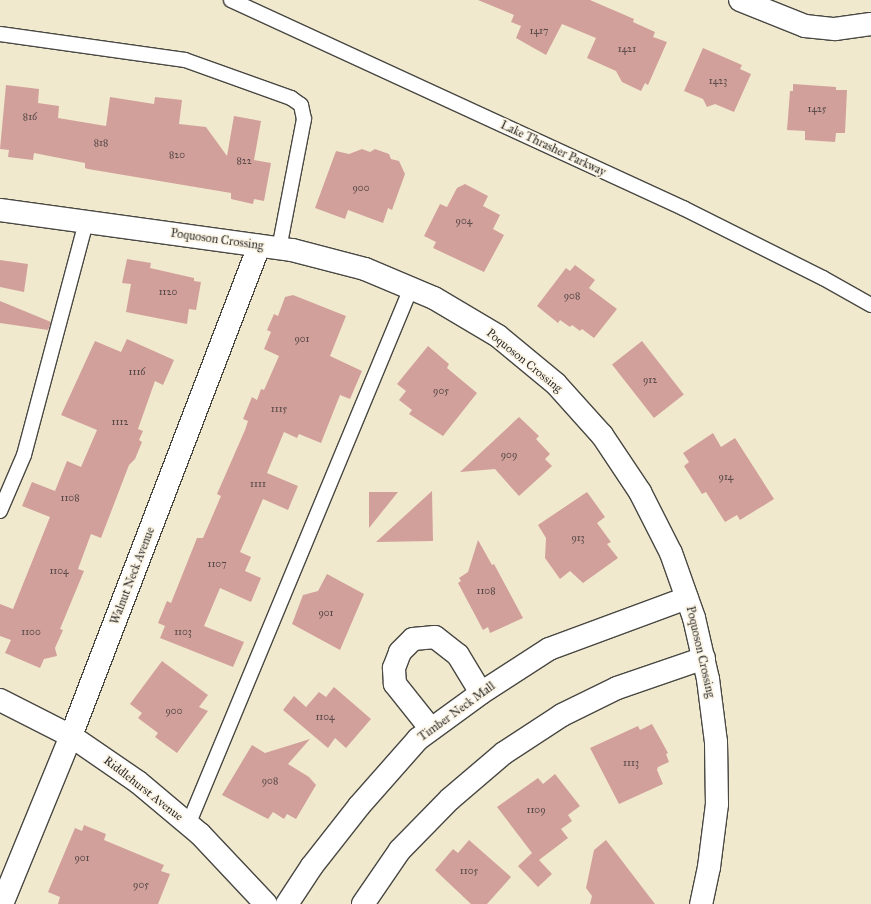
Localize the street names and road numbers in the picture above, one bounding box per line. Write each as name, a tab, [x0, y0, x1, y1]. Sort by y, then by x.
street label: Lake Thrasher Parkway	[498, 118, 608, 180]
street label: Poquoson Crossing	[170, 226, 264, 254]
street label: Poquoson Crossing	[483, 326, 565, 396]
street label: Walnut Neck Avenue	[108, 525, 158, 627]
street label: Poquoson Crossing	[682, 605, 718, 699]
street label: Timber Neck Mall	[416, 679, 498, 745]
street label: Riddlehurst Avenue	[100, 754, 186, 824]

